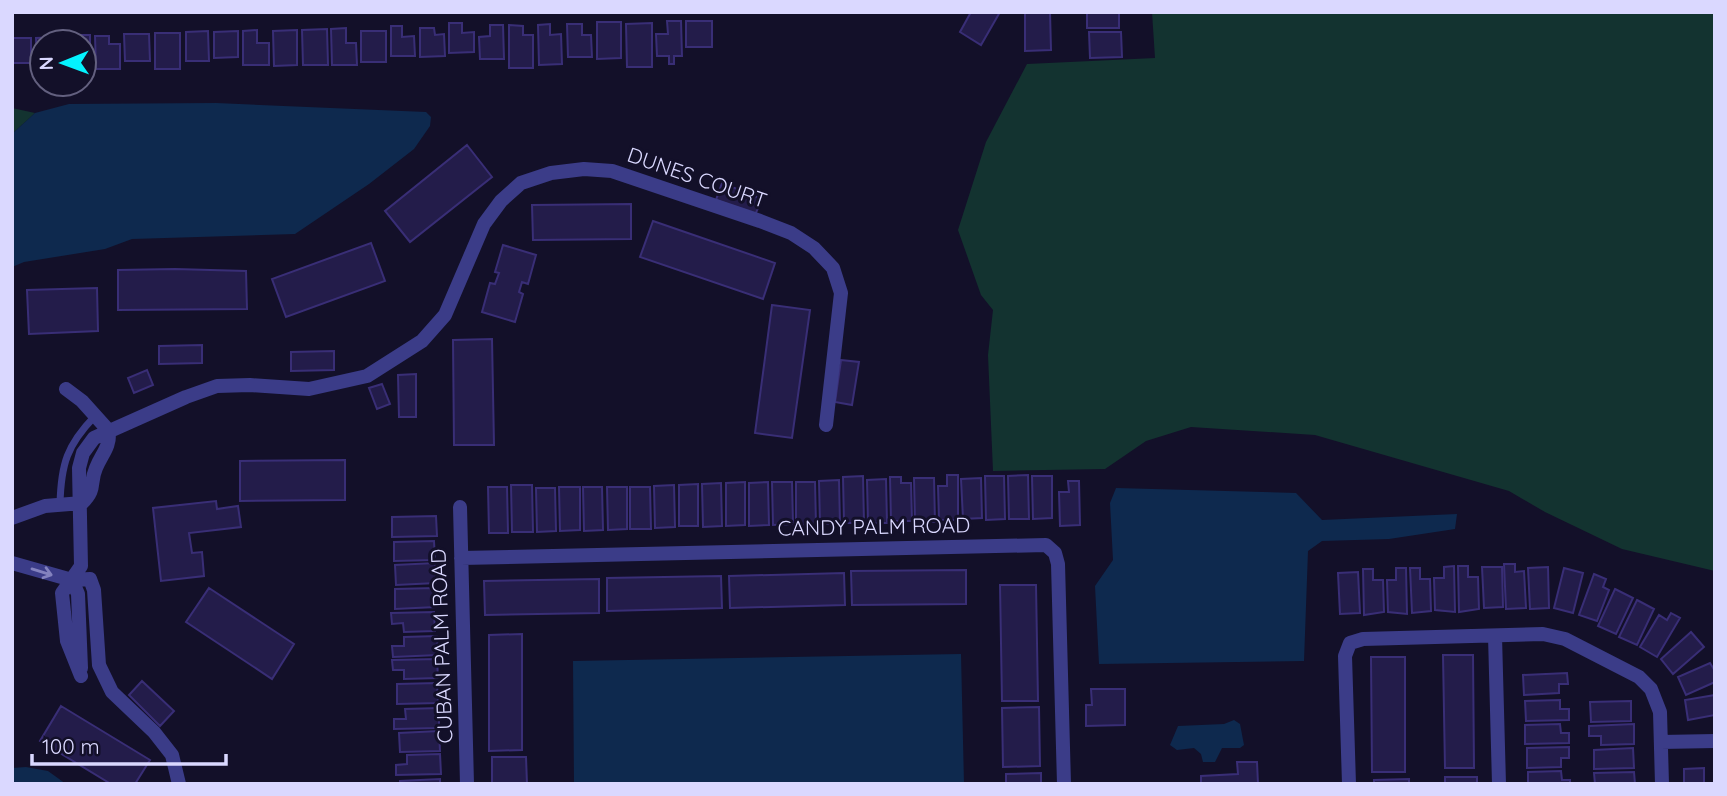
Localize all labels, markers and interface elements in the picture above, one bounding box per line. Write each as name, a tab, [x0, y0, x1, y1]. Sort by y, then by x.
north arrow	[28, 28, 98, 98]
text: N	[34, 56, 58, 70]
street label: DUNES COURT	[624, 141, 771, 213]
street label: CANDY PALM ROAD	[777, 511, 971, 541]
street label: CUBAN PALM ROAD	[425, 548, 457, 744]
one-way arrow	[30, 567, 52, 580]
scale bar	[32, 722, 226, 766]
text: 100 m	[42, 733, 100, 759]

